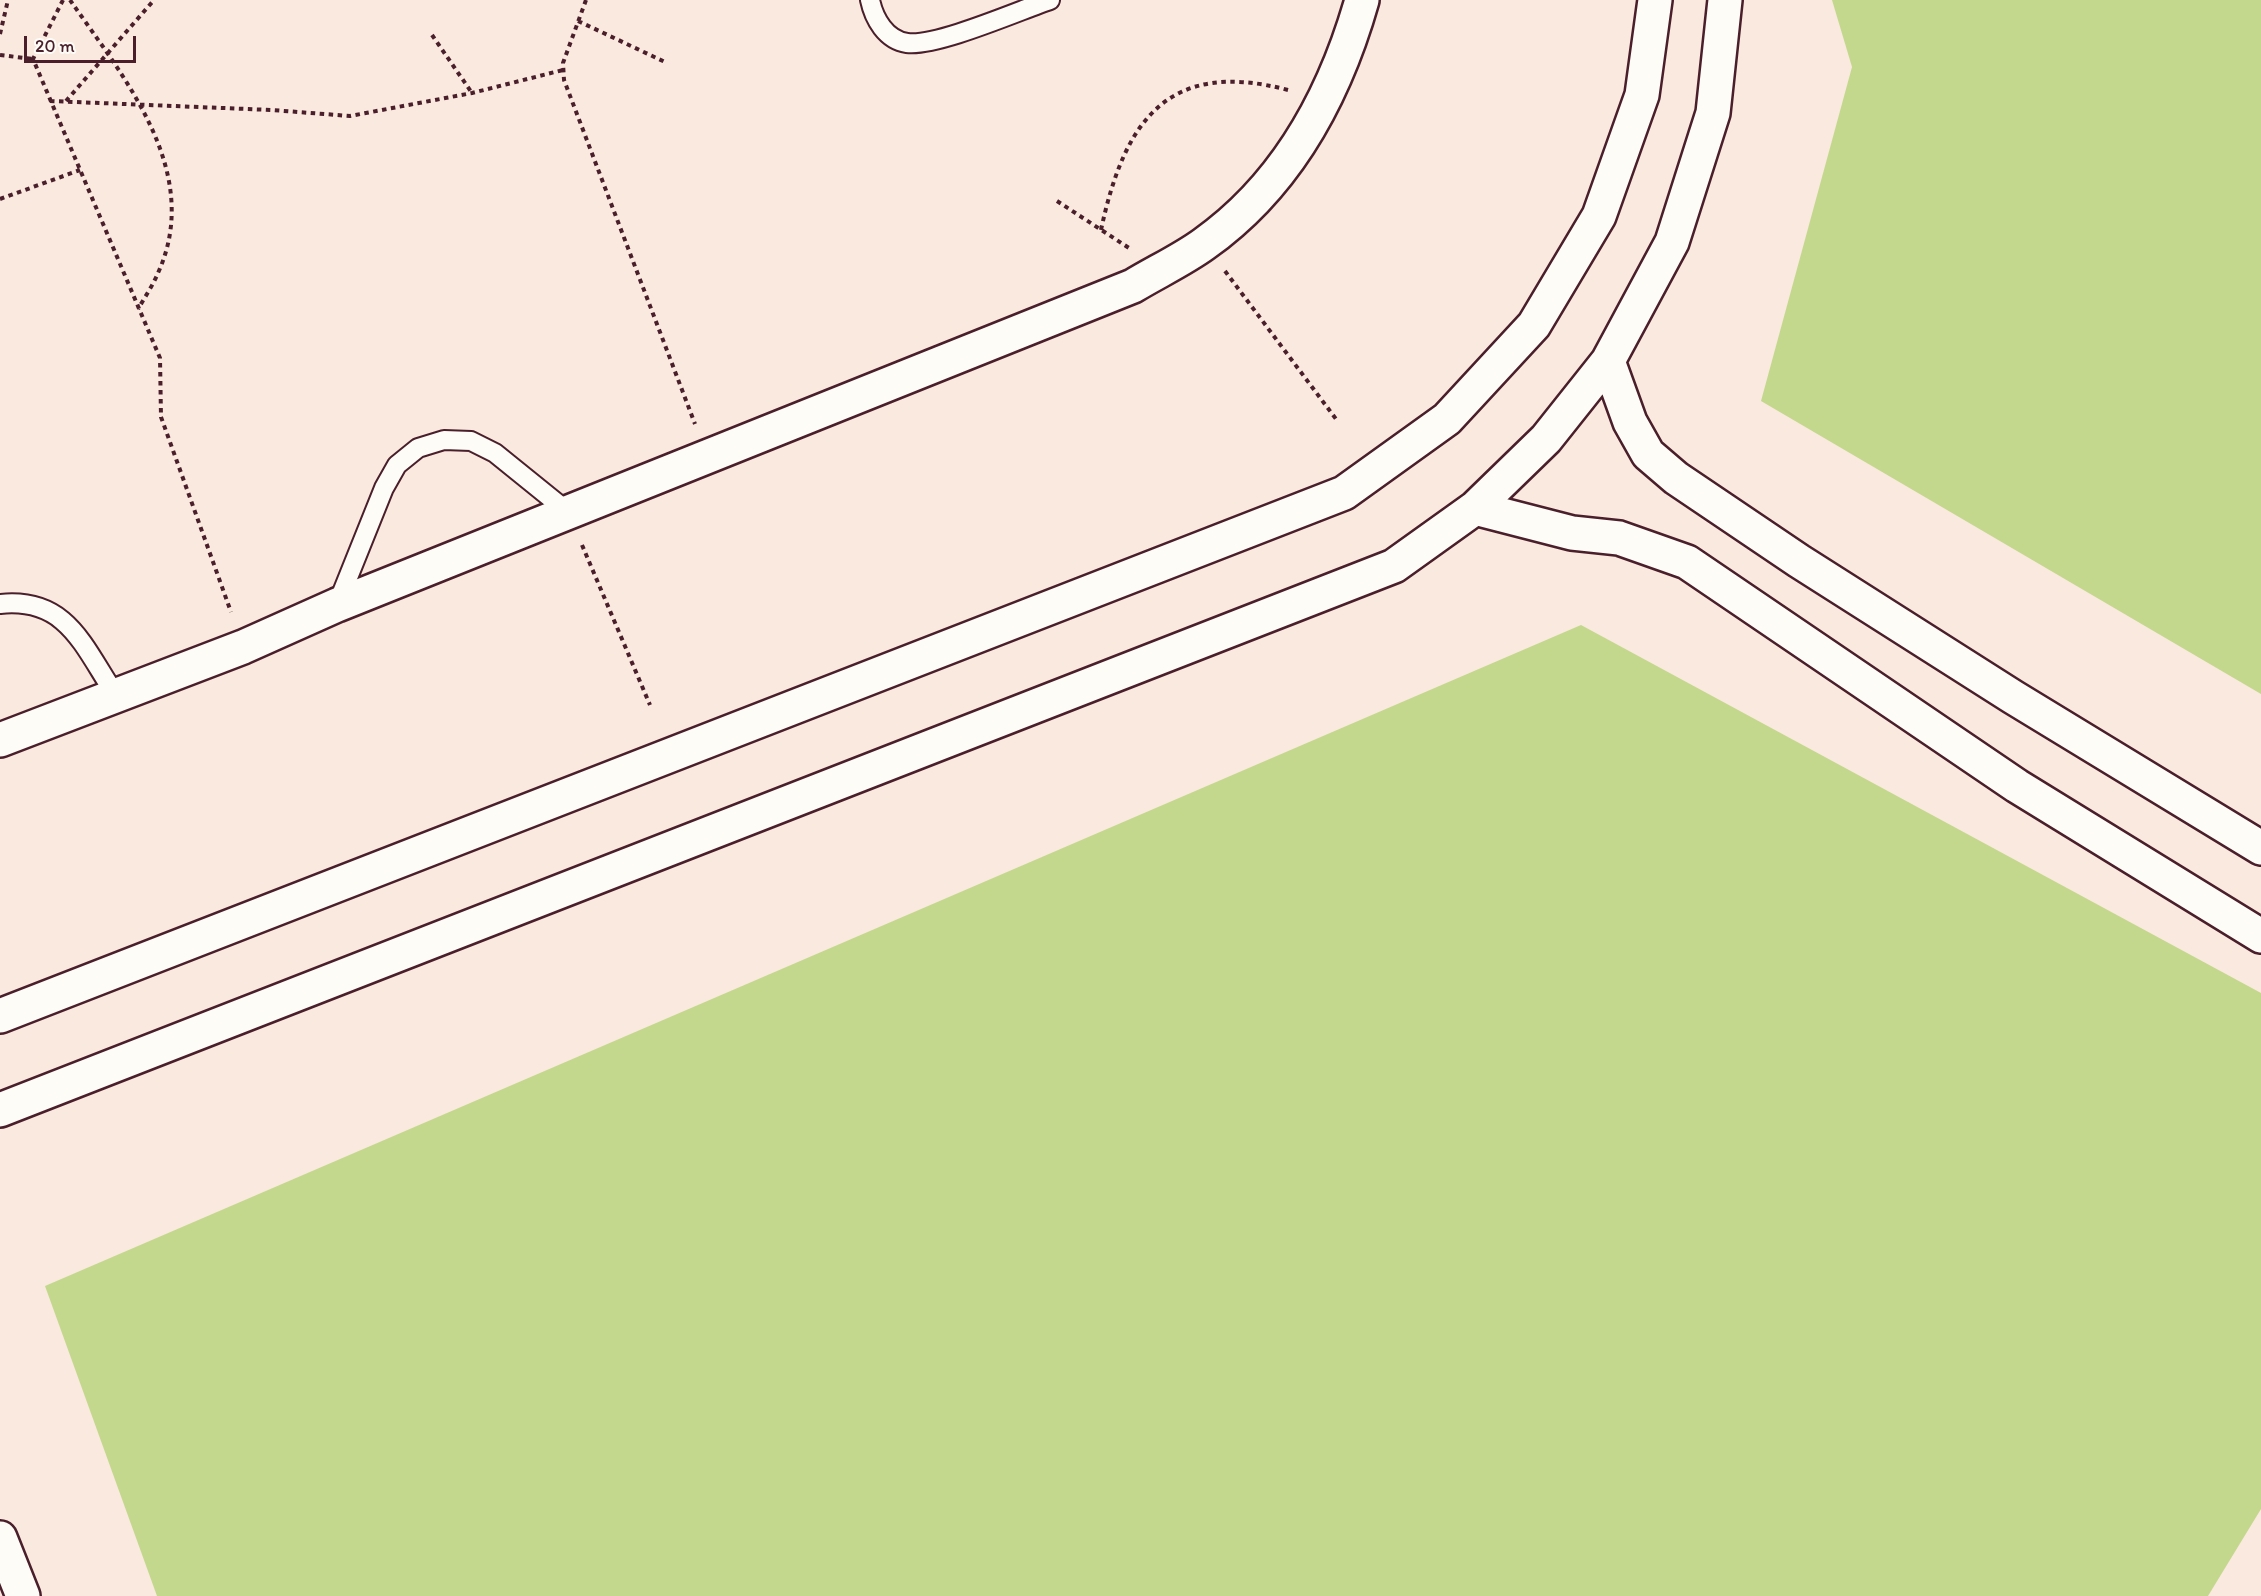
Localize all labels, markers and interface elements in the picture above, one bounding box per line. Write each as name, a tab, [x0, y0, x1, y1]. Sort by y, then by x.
scale bar	[27, 24, 140, 62]
text: 20 m	[35, 35, 75, 57]

